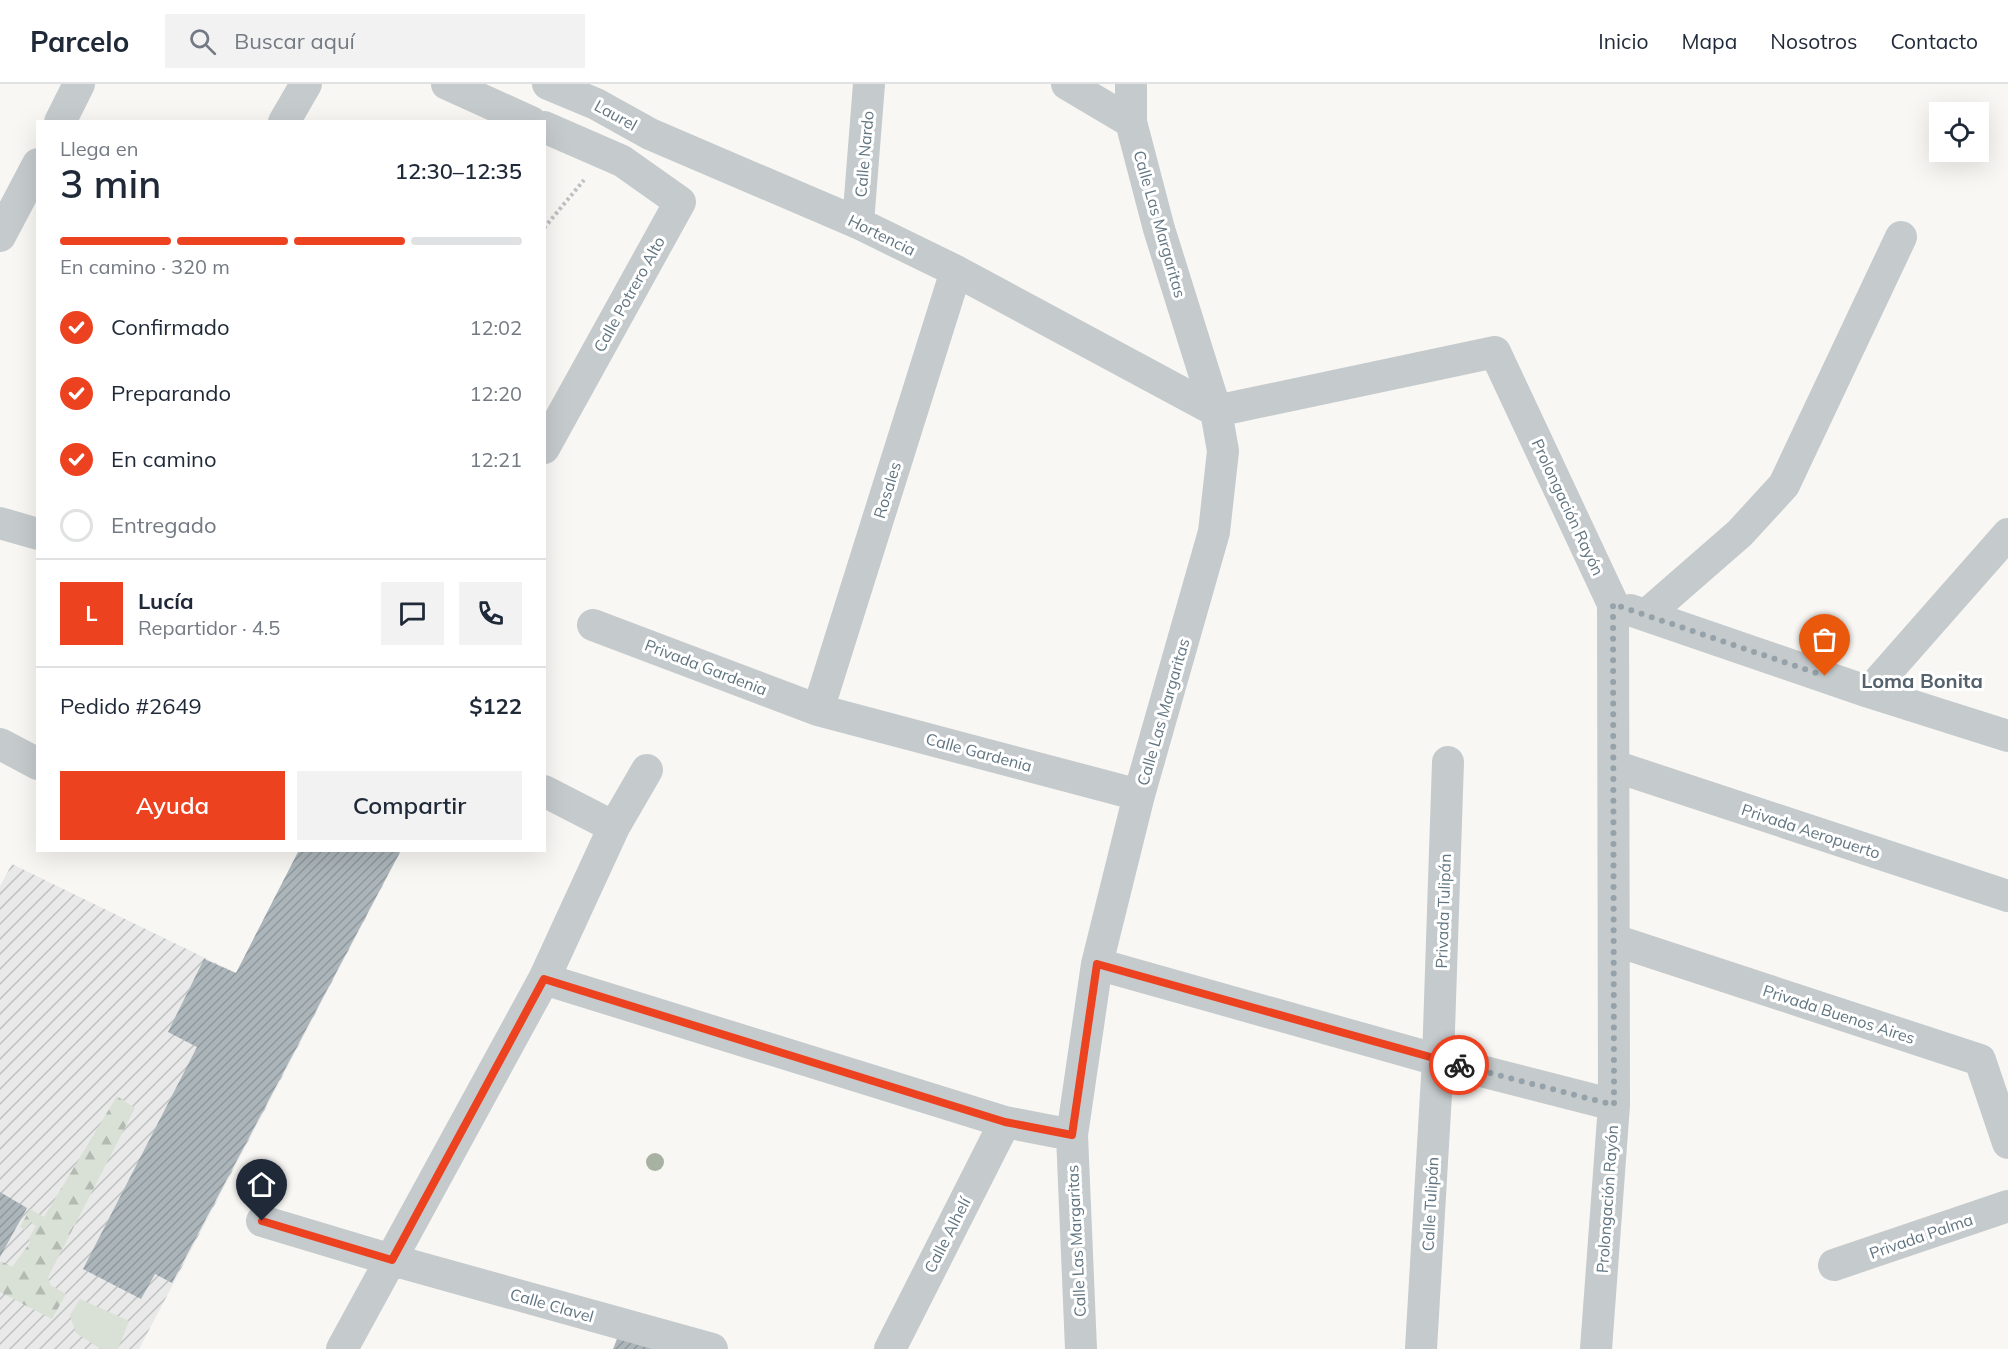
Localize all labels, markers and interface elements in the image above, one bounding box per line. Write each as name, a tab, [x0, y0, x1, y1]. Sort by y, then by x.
search box	[165, 14, 585, 68]
text: Parcelo	[30, 24, 129, 59]
icon: search	[186, 25, 219, 58]
text: Buscar aquí	[234, 27, 355, 55]
text: Inicio	[1598, 28, 1648, 54]
text: Mapa	[1681, 28, 1737, 54]
text: Nosotros	[1770, 28, 1857, 54]
text: Contacto	[1890, 28, 1978, 54]
street label: Laurel	[591, 95, 641, 135]
map controls	[1929, 102, 1989, 162]
button: locate	[1929, 102, 1989, 162]
street label: Calle Nardo	[850, 110, 878, 198]
text: Llega en	[60, 136, 138, 161]
street label: Calle Las Margaritas	[1129, 148, 1191, 300]
text: 12:30–12:35	[395, 157, 522, 185]
text: 3 min	[60, 159, 161, 208]
street label: Hortencia	[845, 210, 919, 260]
street label: Calle Potrero Alto	[589, 233, 669, 355]
text: En camino · 320 m	[60, 254, 230, 279]
icon: check	[60, 311, 93, 344]
text: Confirmado	[111, 313, 230, 341]
text: 12:02	[469, 315, 522, 340]
icon: check	[60, 377, 93, 410]
text: Preparando	[111, 379, 231, 407]
text: 12:20	[469, 381, 522, 406]
street label: Prolongación Rayón	[1528, 435, 1608, 579]
icon: check	[60, 443, 93, 476]
text: En camino	[111, 445, 217, 473]
text: 12:21	[469, 447, 522, 472]
street label: Rosales	[869, 459, 905, 521]
text: Entregado	[111, 511, 217, 539]
button: chat	[381, 582, 444, 645]
button: phone	[459, 582, 522, 645]
text: Lucía	[138, 587, 194, 615]
text: L	[85, 599, 98, 627]
pin	[1799, 614, 1850, 676]
text: Repartidor · 4.5	[138, 615, 280, 640]
icon: bag	[1808, 623, 1841, 656]
street label: Privada Gardenia	[642, 634, 770, 700]
street label: Calle Las Margaritas	[1132, 636, 1194, 788]
district label: Loma Bonita	[1861, 668, 1983, 693]
text: Pedido #2649	[60, 692, 202, 720]
text: $122	[469, 692, 522, 720]
street label: Calle Gardenia	[924, 728, 1034, 776]
button: Ayuda	[60, 771, 285, 840]
button: Compartir	[297, 771, 522, 840]
street label: Privada Aeropuerto	[1739, 799, 1883, 863]
street label: Privada Tulipán	[1431, 853, 1455, 969]
street label: Privada Buenos Aires	[1761, 980, 1918, 1048]
courier	[1429, 1035, 1489, 1095]
icon: bike	[1443, 1049, 1476, 1082]
street label: Prolongación Rayón	[1592, 1124, 1622, 1274]
street label: Calle Tulipán	[1418, 1156, 1442, 1252]
pin	[236, 1159, 287, 1221]
street label: Calle Las Margaritas	[1062, 1164, 1090, 1318]
icon: home	[245, 1168, 278, 1201]
street label: Calle Alhelí	[919, 1193, 975, 1276]
street label: Privada Palma	[1867, 1209, 1975, 1263]
street label: Calle Clavel	[508, 1284, 596, 1326]

